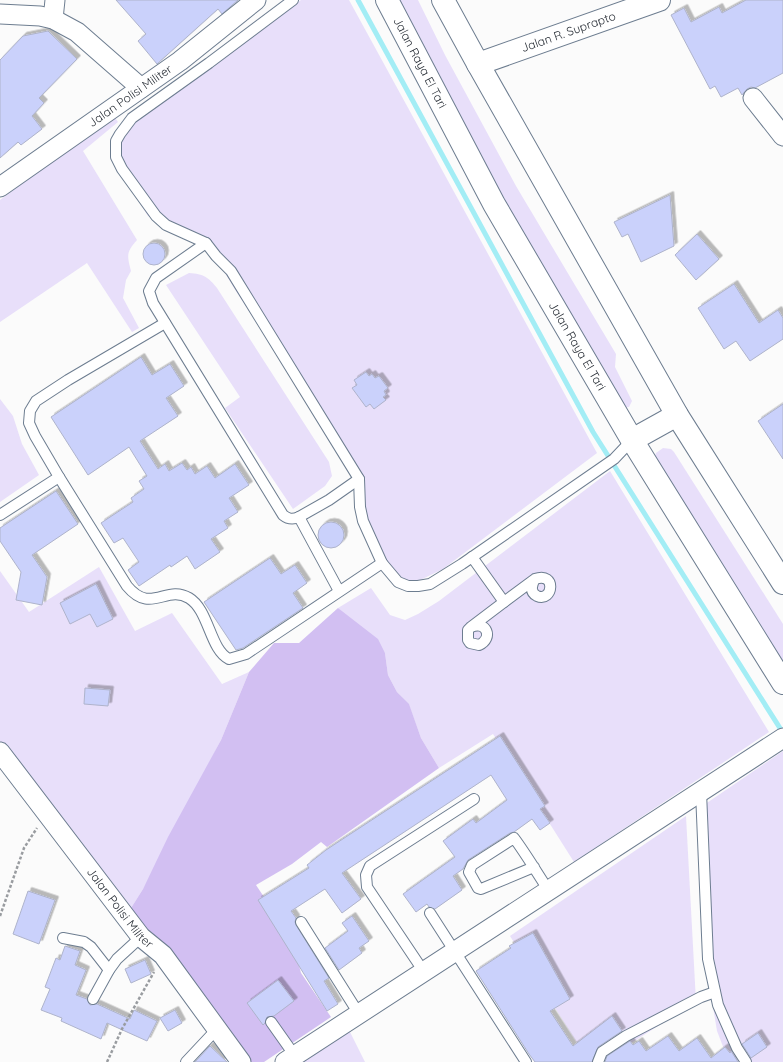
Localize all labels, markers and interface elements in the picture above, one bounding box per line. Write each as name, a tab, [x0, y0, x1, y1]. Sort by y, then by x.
street label: Jalan R. Suprapto	[519, 8, 618, 55]
street label: Jalan Raya El Tari	[390, 15, 450, 111]
street label: Jalan Polisi Militer	[85, 61, 175, 130]
street label: Jalan Raya El Tari	[546, 299, 609, 393]
street label: Jalan Polisi Militer	[84, 865, 157, 951]

